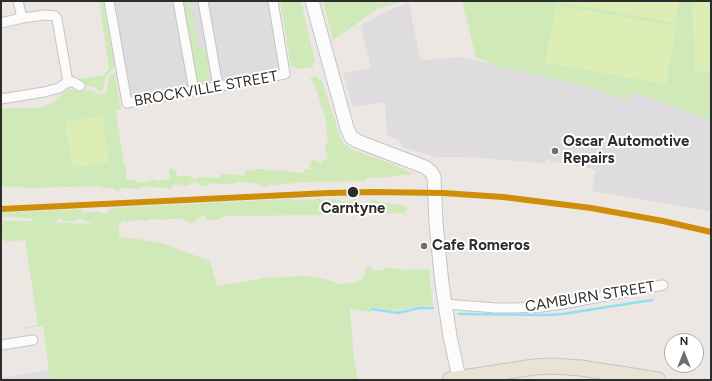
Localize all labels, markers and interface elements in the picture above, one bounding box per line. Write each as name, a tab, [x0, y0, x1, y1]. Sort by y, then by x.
street label: BROCKVILLE STREET	[133, 67, 279, 111]
place label: Oscar Automotive Repairs	[563, 133, 689, 168]
marker: Oscar Automotive Repairs	[550, 146, 560, 156]
marker: Carntyne	[346, 185, 360, 199]
place label: Carntyne	[321, 200, 385, 218]
place label: Cafe Romeros	[432, 237, 530, 255]
marker: Cafe Romeros	[419, 241, 429, 251]
street label: CAMBURN STREET	[524, 278, 656, 316]
north arrow	[664, 333, 704, 373]
text: N	[680, 335, 688, 348]

